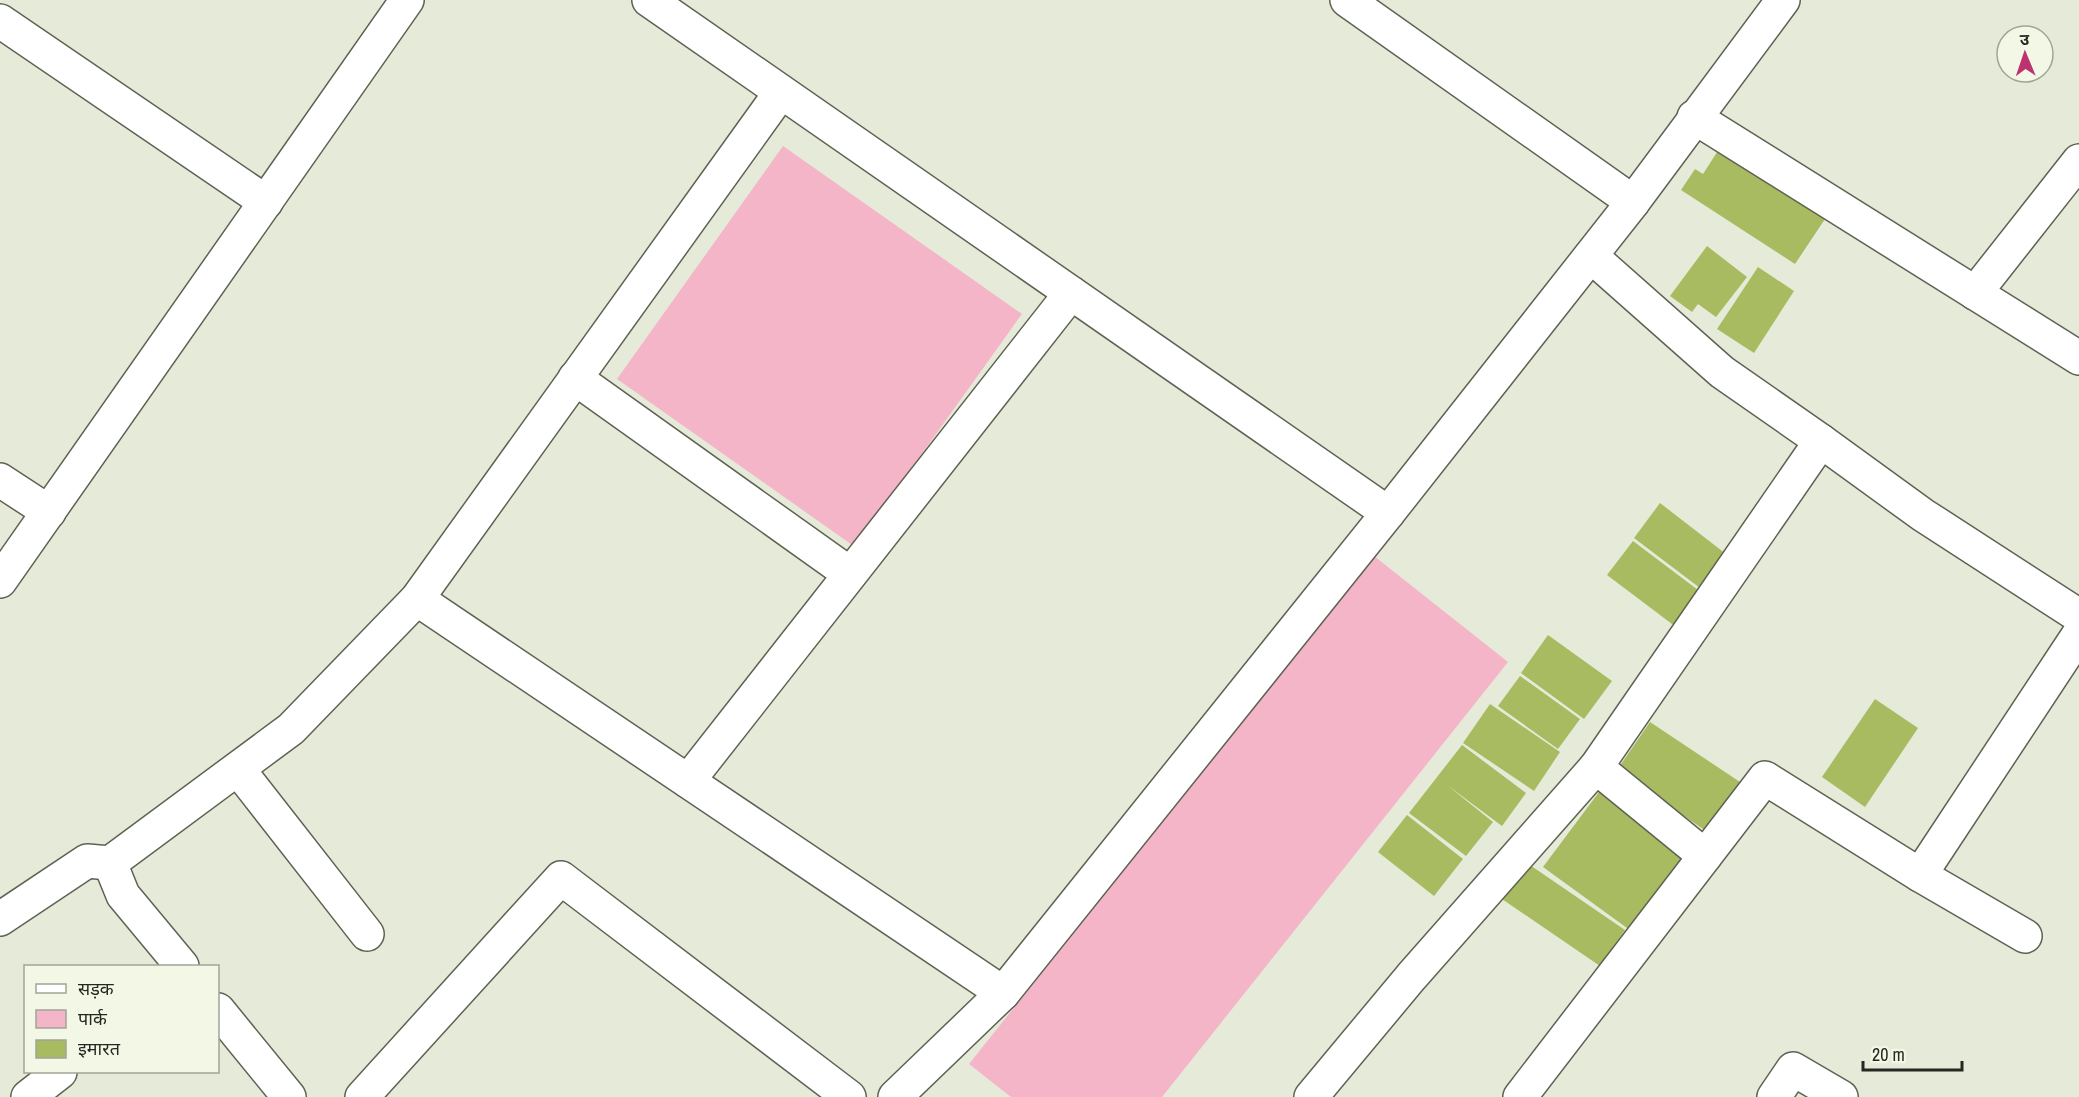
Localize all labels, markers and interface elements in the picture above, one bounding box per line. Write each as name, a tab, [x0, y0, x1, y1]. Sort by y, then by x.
north arrow	[1995, 24, 2055, 84]
text: उ	[2019, 28, 2030, 50]
legend	[24, 965, 219, 1073]
text: सड़क	[78, 976, 115, 1001]
text: पार्क	[78, 1006, 108, 1031]
scale bar	[1863, 1034, 1962, 1072]
text: इमारत	[78, 1036, 121, 1061]
text: 20 m	[1872, 1042, 1905, 1067]

